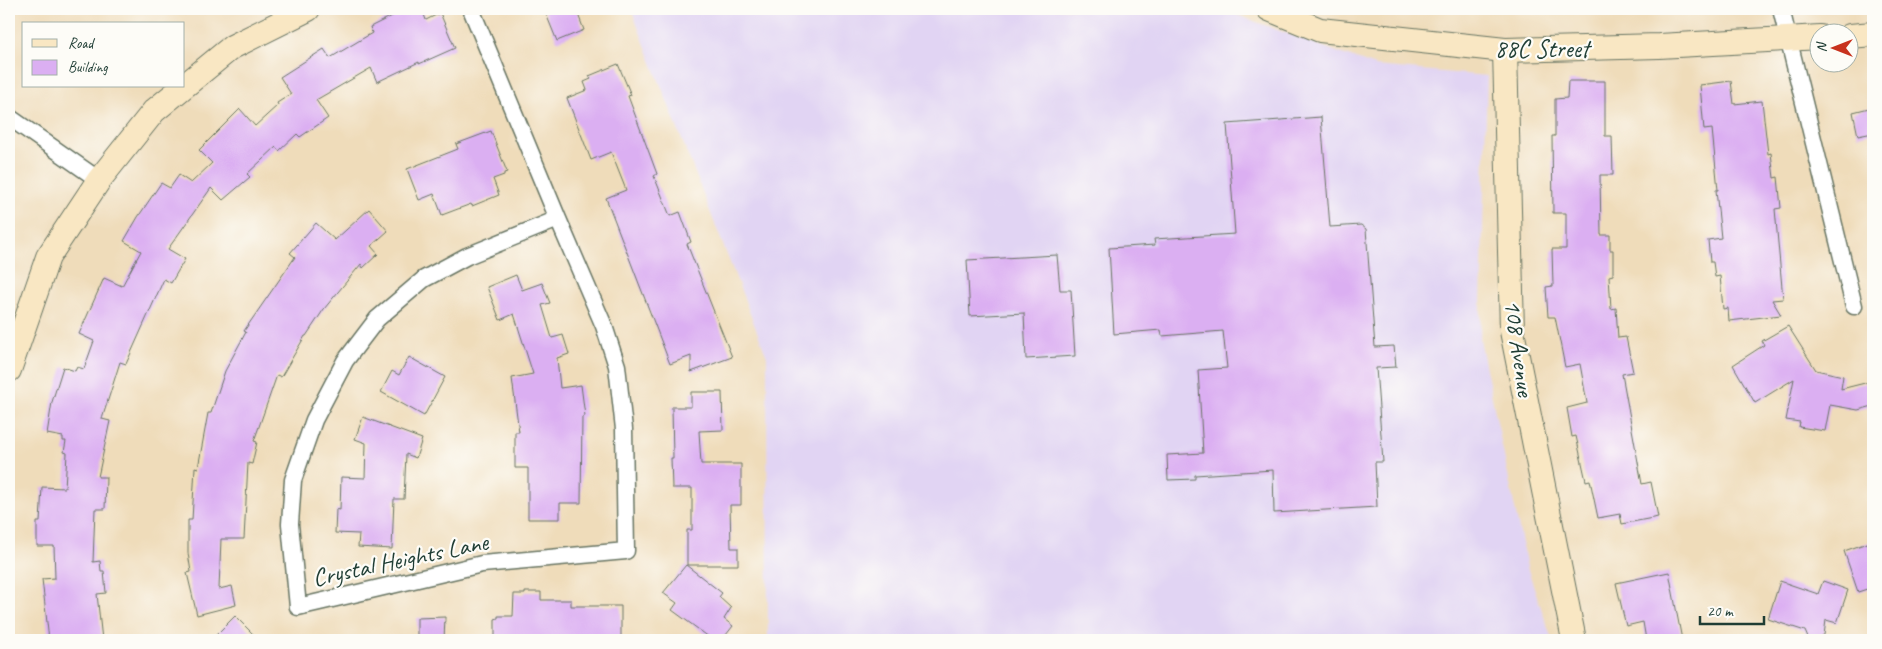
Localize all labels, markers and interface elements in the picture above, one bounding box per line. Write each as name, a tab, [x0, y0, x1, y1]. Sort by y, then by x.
legend	[22, 22, 185, 88]
north arrow	[1810, 22, 1860, 72]
street label: 88C Street	[1495, 33, 1593, 65]
text: Road	[68, 34, 95, 53]
text: N	[1813, 41, 1830, 52]
text: Building	[68, 58, 108, 77]
street label: 108 Avenue	[1496, 298, 1542, 400]
street label: Crystal Heights Lane	[310, 525, 493, 594]
scale bar	[1700, 594, 1763, 626]
text: 20 m	[1707, 602, 1734, 621]

